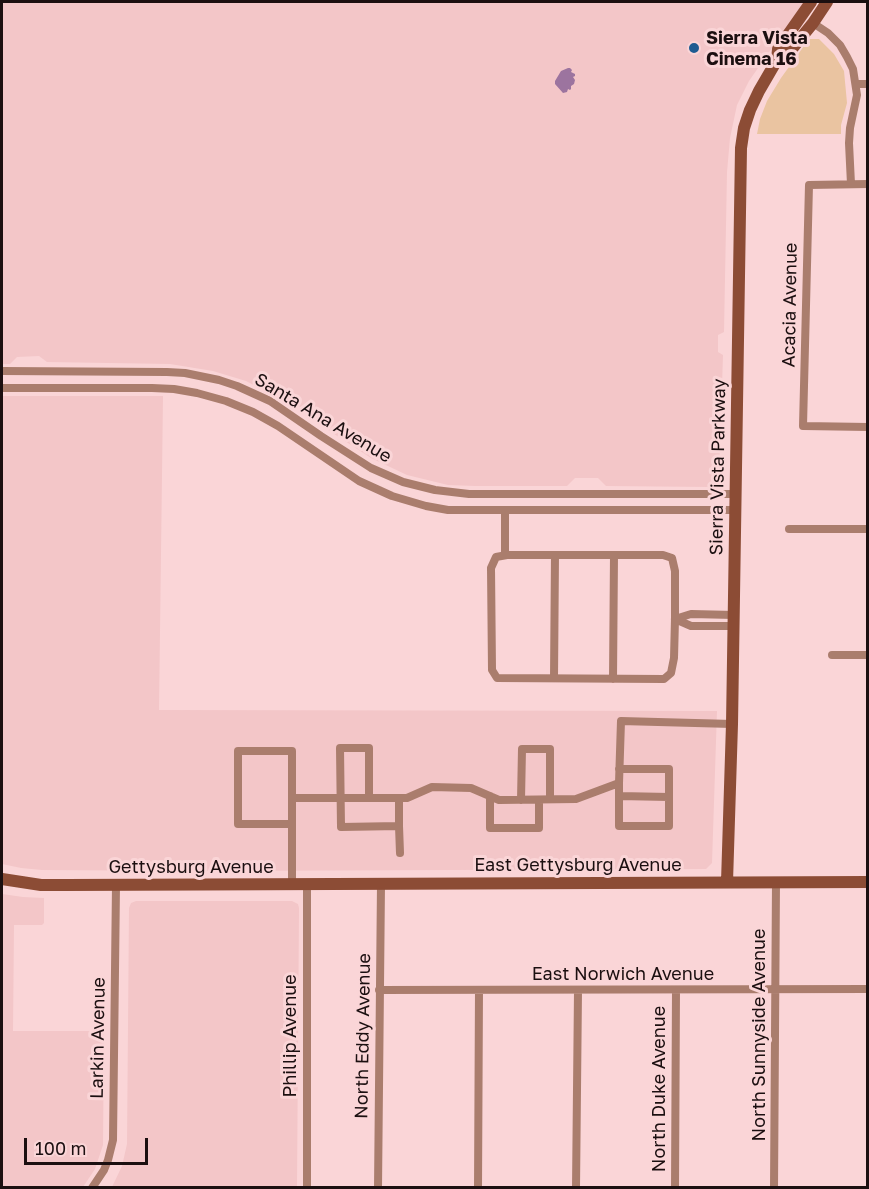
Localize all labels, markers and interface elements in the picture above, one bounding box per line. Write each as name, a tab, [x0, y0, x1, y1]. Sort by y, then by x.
place label: Sierra Vista Cinema 16	[706, 27, 808, 70]
marker: Sierra Vista Cinema 16	[687, 41, 701, 55]
street label: Acacia Avenue	[778, 242, 802, 368]
street label: Santa Ana Avenue	[251, 369, 395, 467]
street label: Sierra Vista Parkway	[706, 378, 730, 556]
street label: East Gettysburg Avenue	[474, 854, 682, 876]
street label: Gettysburg Avenue	[108, 856, 274, 878]
street label: North Sunnyside Avenue	[748, 929, 770, 1141]
street label: North Eddy Avenue	[351, 953, 375, 1119]
street label: East Norwich Avenue	[532, 963, 714, 985]
street label: Phillip Avenue	[279, 974, 301, 1098]
street label: Larkin Avenue	[86, 977, 110, 1099]
street label: North Duke Avenue	[648, 1006, 670, 1172]
scale bar	[27, 1126, 152, 1164]
text: 100 m	[35, 1137, 86, 1159]

